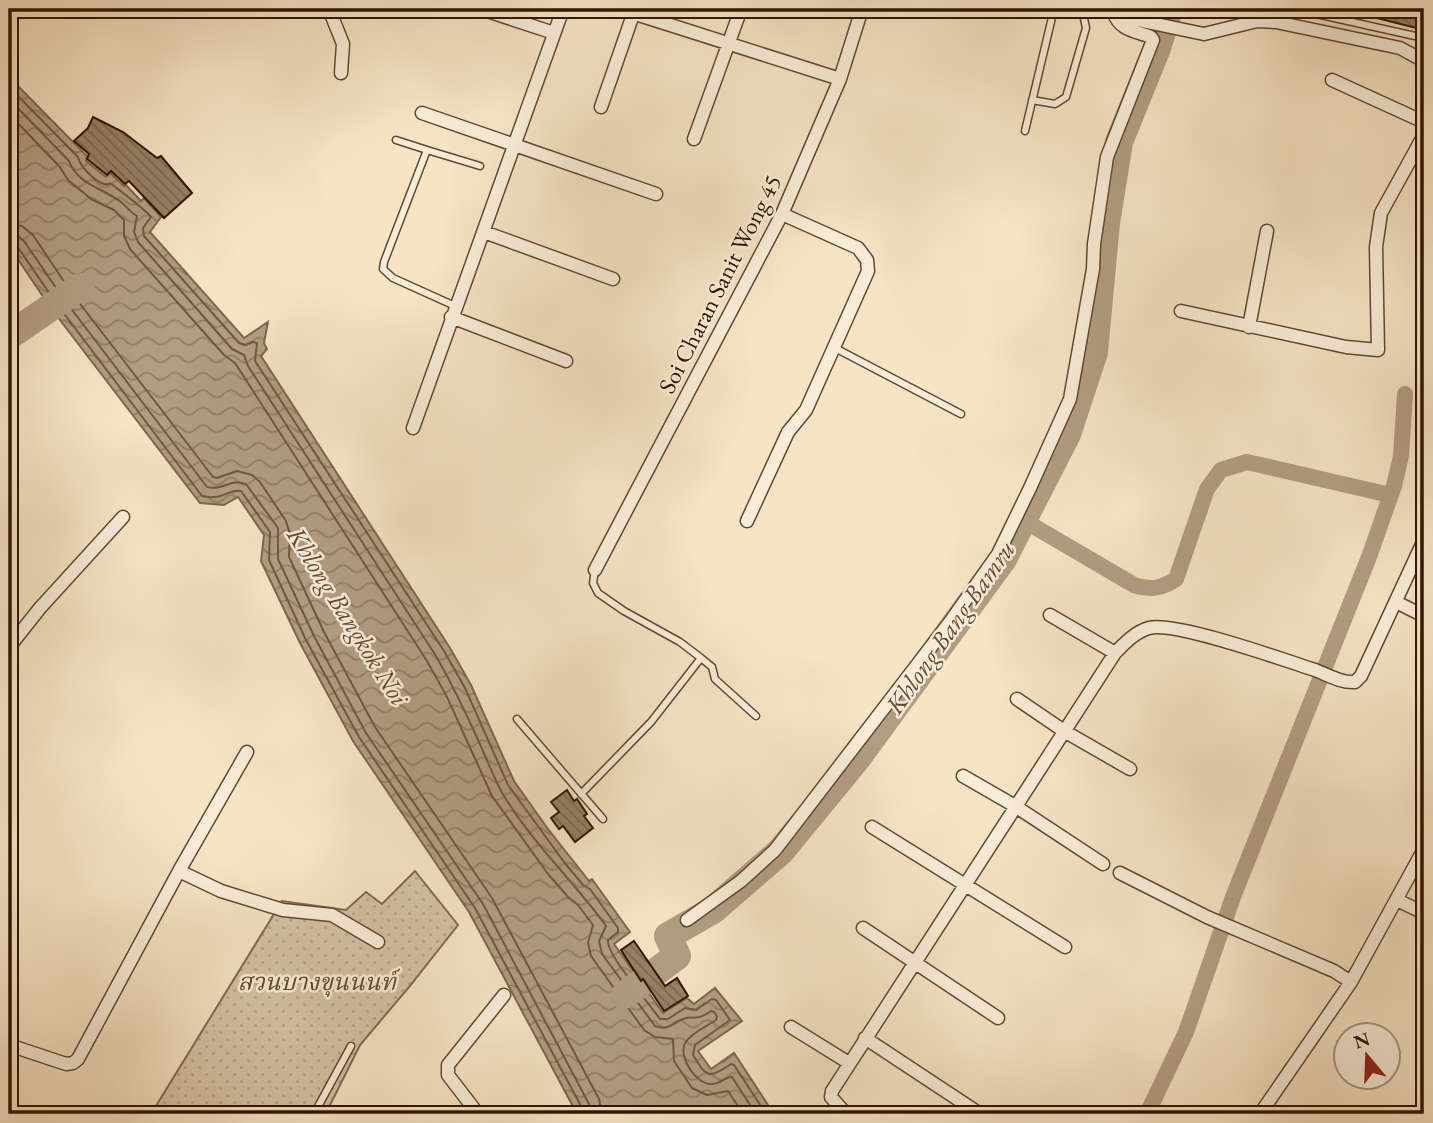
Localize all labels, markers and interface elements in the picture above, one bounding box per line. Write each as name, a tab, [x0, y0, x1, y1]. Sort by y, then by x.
street label: Soi Charan Sanit Wong 45	[651, 169, 788, 399]
water label: Khlong Bangkok Noi	[279, 520, 417, 713]
water label: Khlong Bang Bamru	[877, 533, 1023, 721]
park label: สวนบางขุนนนท์	[238, 966, 401, 998]
north arrow	[1332, 1021, 1402, 1092]
text: N	[1350, 1026, 1374, 1055]

